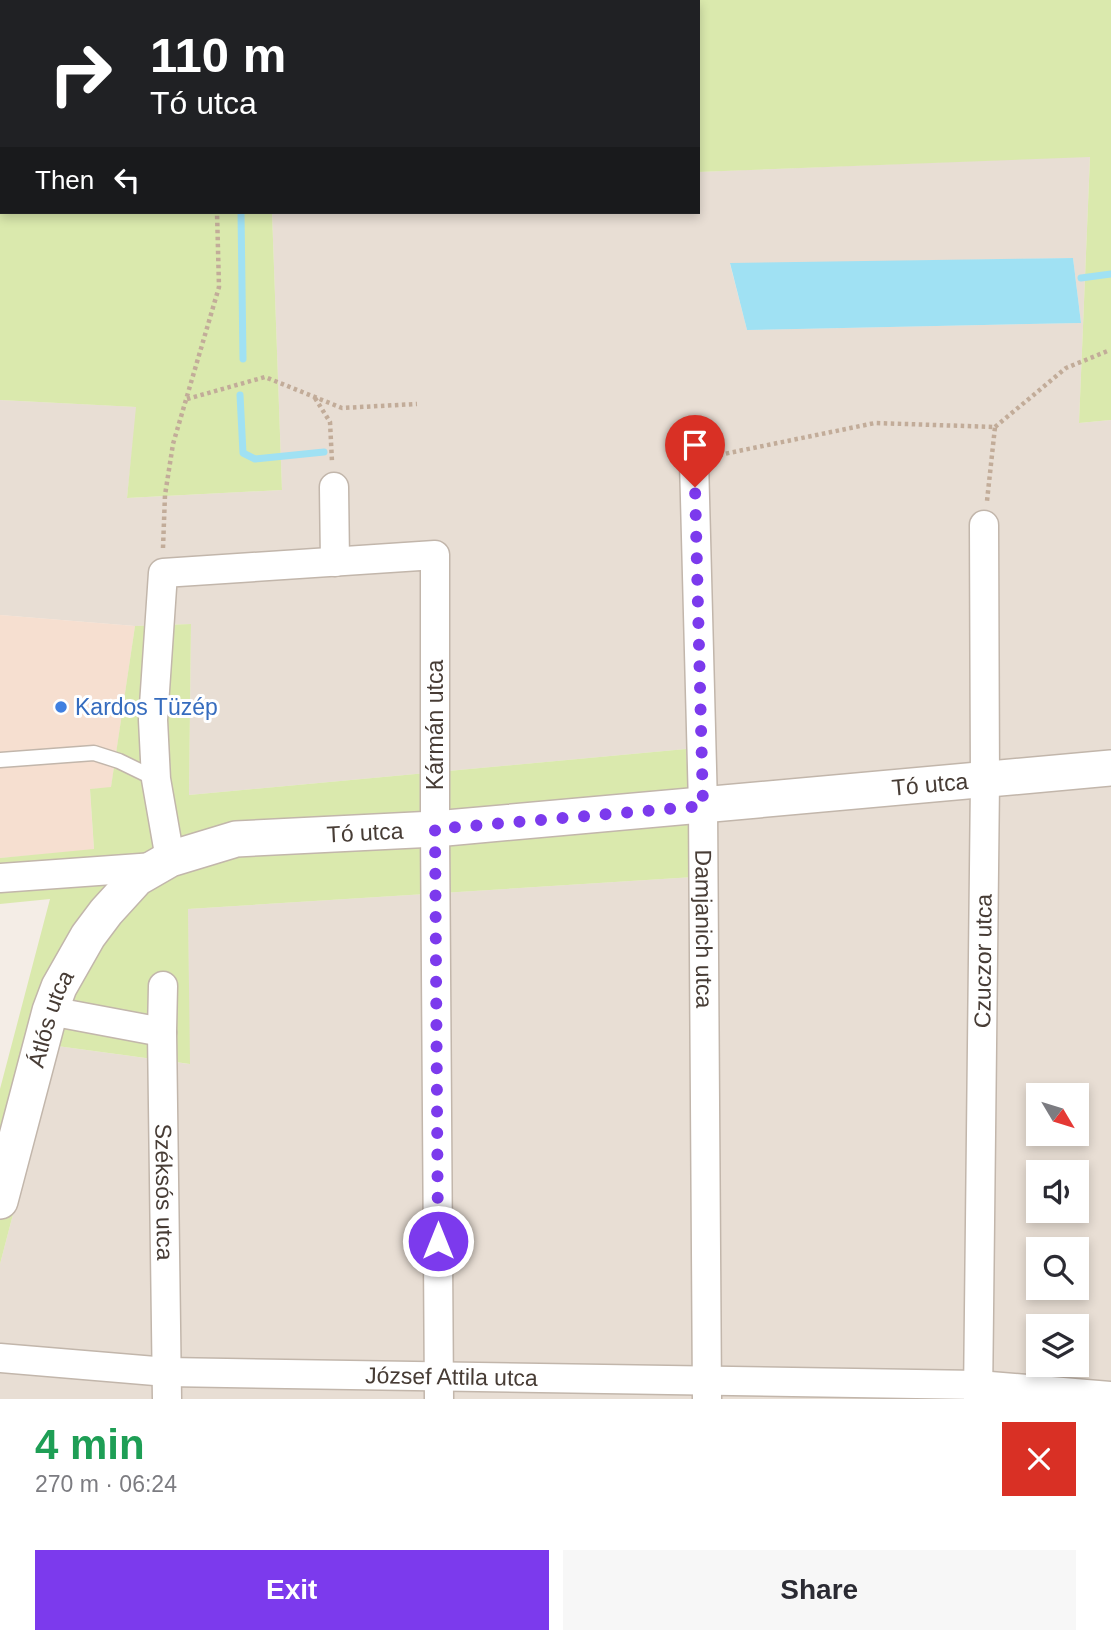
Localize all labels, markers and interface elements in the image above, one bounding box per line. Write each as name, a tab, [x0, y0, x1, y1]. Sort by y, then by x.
icon: right	[35, 28, 126, 119]
text: 110 m	[150, 28, 286, 82]
text: Tó utca	[150, 85, 257, 121]
icon: left	[108, 161, 146, 199]
text: Then	[35, 165, 94, 195]
pin	[665, 415, 725, 487]
icon: arrive	[676, 426, 714, 464]
street label: Kármán utca	[422, 660, 448, 790]
place label: Kardos Tüzép	[75, 694, 218, 720]
marker: Kardos Tüzép	[53, 699, 69, 715]
street label: Tó utca	[891, 768, 969, 801]
street label: Tó utca	[326, 818, 404, 847]
street label: Damjanich utca	[690, 849, 717, 1008]
street label: Czuczor utca	[969, 894, 997, 1028]
street label: Átlós utca	[23, 965, 79, 1070]
north arrow	[1026, 1083, 1088, 1146]
map controls	[1026, 1083, 1089, 1377]
street label: Széksós utca	[150, 1123, 178, 1261]
button: sound	[1026, 1160, 1089, 1223]
position arrow	[401, 1204, 475, 1278]
button: search	[1026, 1237, 1089, 1300]
button: layers	[1026, 1314, 1089, 1377]
street label: József Attila utca	[365, 1362, 538, 1391]
text: 4 min	[35, 1421, 145, 1468]
button: close	[1002, 1422, 1076, 1496]
text: 270 m · 06:24	[35, 1471, 177, 1497]
button: Exit	[35, 1550, 549, 1630]
button: Share	[563, 1550, 1076, 1630]

